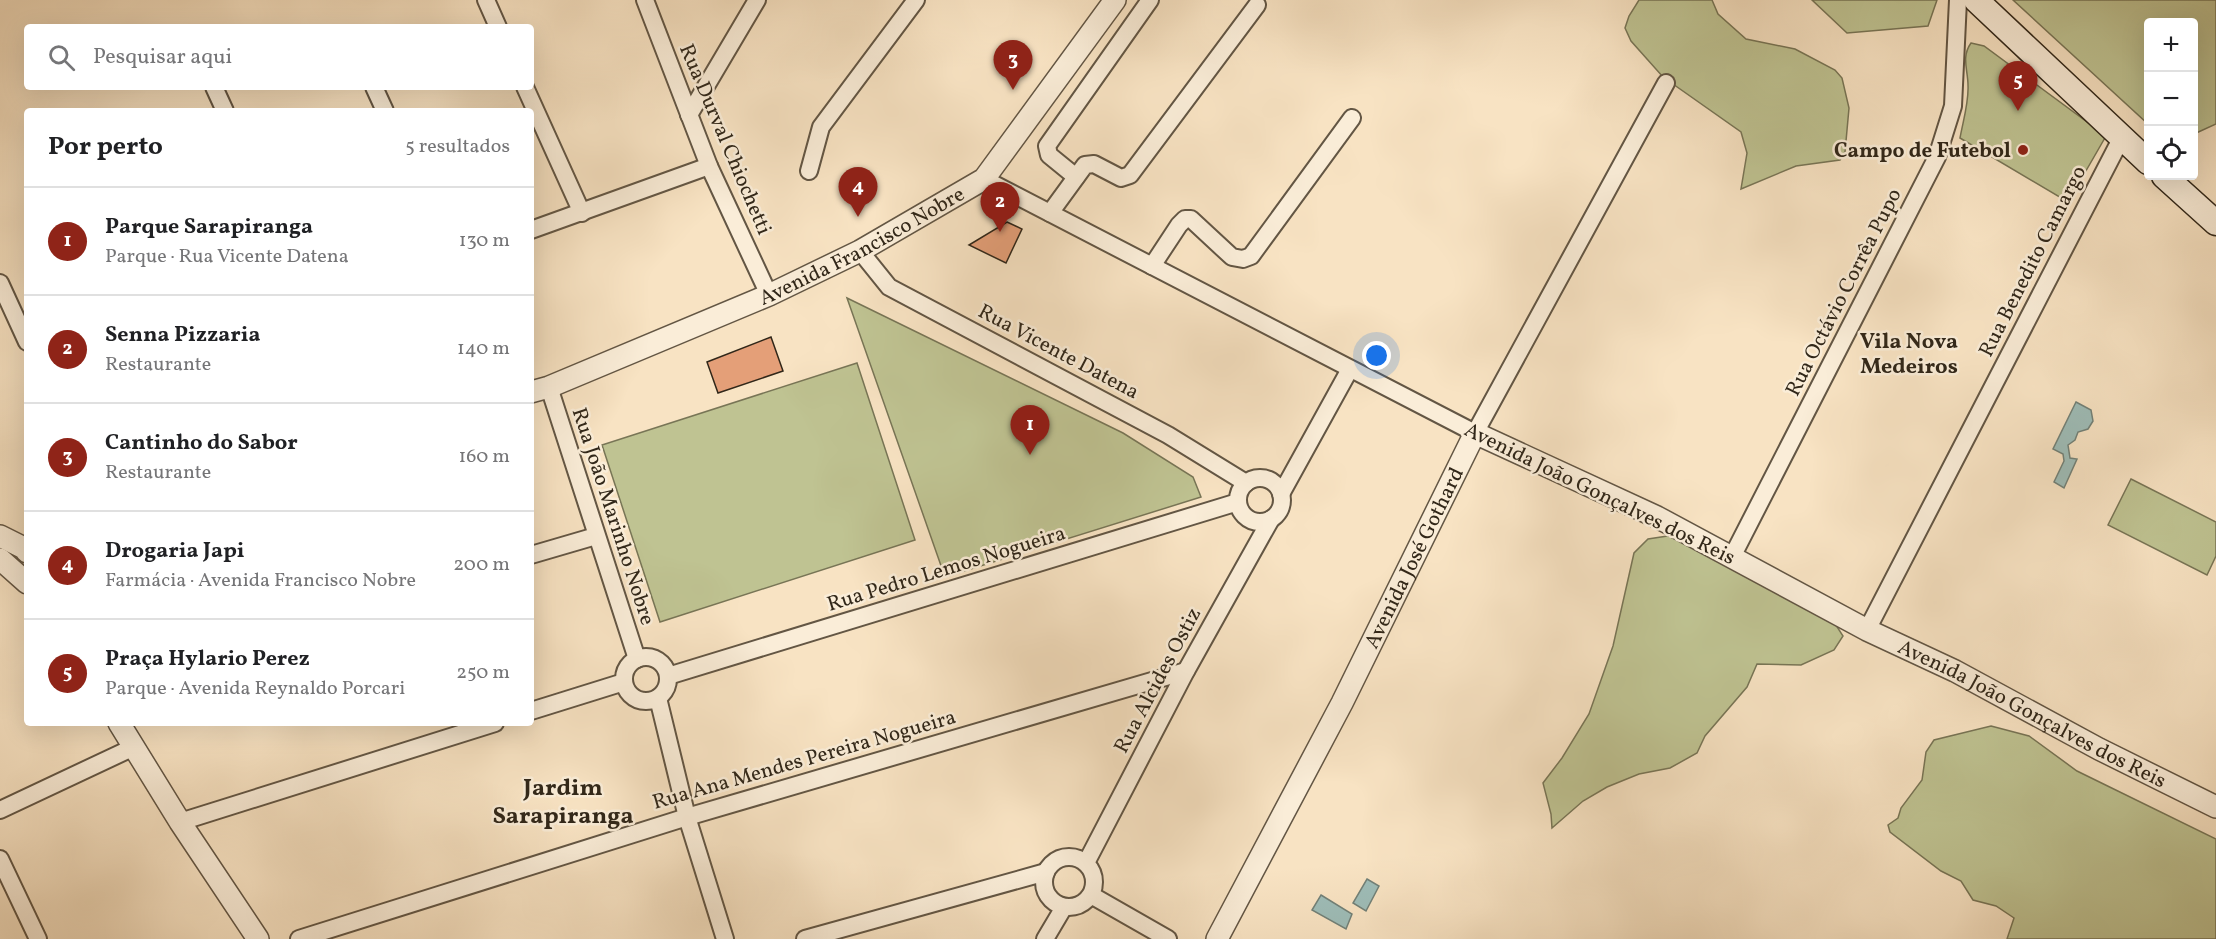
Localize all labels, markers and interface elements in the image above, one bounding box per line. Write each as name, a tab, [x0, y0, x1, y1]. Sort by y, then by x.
map controls	[2144, 18, 2198, 180]
button: +	[2144, 18, 2198, 72]
search box	[24, 24, 534, 90]
street label: Rua Durval Chiochetti	[671, 40, 778, 240]
pin: 3	[994, 40, 1032, 90]
icon: search	[45, 41, 78, 74]
text: Pesquisar aqui	[93, 42, 232, 73]
pin: 5	[1998, 62, 2038, 111]
button: −	[2144, 72, 2198, 126]
button: locate	[2144, 126, 2198, 180]
text: Por perto	[48, 129, 163, 165]
text: 5 resultados	[405, 133, 510, 161]
place label: Campo de Futebol	[1834, 137, 2011, 166]
marker: Campo de Futebol	[2016, 143, 2030, 157]
street label: Rua Benedito Camargo	[1973, 161, 2094, 362]
pin: 4	[838, 168, 878, 217]
street label: Avenida Francisco Nobre	[755, 180, 970, 314]
pin: 2	[980, 182, 1020, 232]
street label: Rua Octávio Corrêa Pupo	[1779, 184, 1909, 402]
text: Parque Sarapiranga	[105, 212, 313, 243]
text: 1	[63, 227, 72, 255]
text: 130 m	[459, 227, 510, 255]
text: Parque · Rua Vicente Datena	[105, 243, 349, 271]
street label: Rua Vicente Datena	[973, 298, 1144, 407]
text: Senna Pizzaria	[105, 320, 260, 351]
district label: Vila Nova Medeiros	[1860, 327, 1958, 383]
text: 2	[62, 335, 73, 363]
text: 140 m	[457, 335, 510, 363]
your location	[1362, 341, 1391, 370]
text: Restaurante	[105, 351, 211, 379]
street label: Rua João Marinho Nobre	[564, 404, 661, 629]
pin: 1	[1010, 406, 1050, 455]
street label: Avenida João Gonçalves dos Reis	[1459, 416, 1740, 573]
text: Cantinho do Sabor	[105, 428, 298, 459]
text: 3	[62, 443, 73, 471]
text: 160 m	[458, 443, 510, 471]
text: Restaurante	[105, 459, 211, 487]
street label: Avenida José Gothard	[1358, 463, 1472, 654]
street label: Rua Pedro Lemos Nogueira	[824, 519, 1069, 620]
text: Drogaria Japi	[105, 536, 244, 567]
text: 4	[61, 551, 74, 579]
text: 200 m	[453, 551, 510, 579]
text: Farmácia · Avenida Francisco Nobre	[105, 567, 416, 595]
street label: Rua Alcides Ostiz	[1108, 603, 1209, 759]
street label: Avenida João Gonçalves dos Reis	[1893, 633, 2171, 796]
text: Praça Hylario Perez	[105, 644, 310, 675]
text: 5	[63, 659, 72, 687]
text: 250 m	[456, 659, 510, 687]
text: Parque · Avenida Reynaldo Porcari	[105, 675, 405, 703]
street label: Rua Ana Mendes Pereira Nogueira	[649, 703, 960, 818]
district label: Jardim Sarapiranga	[492, 772, 634, 834]

